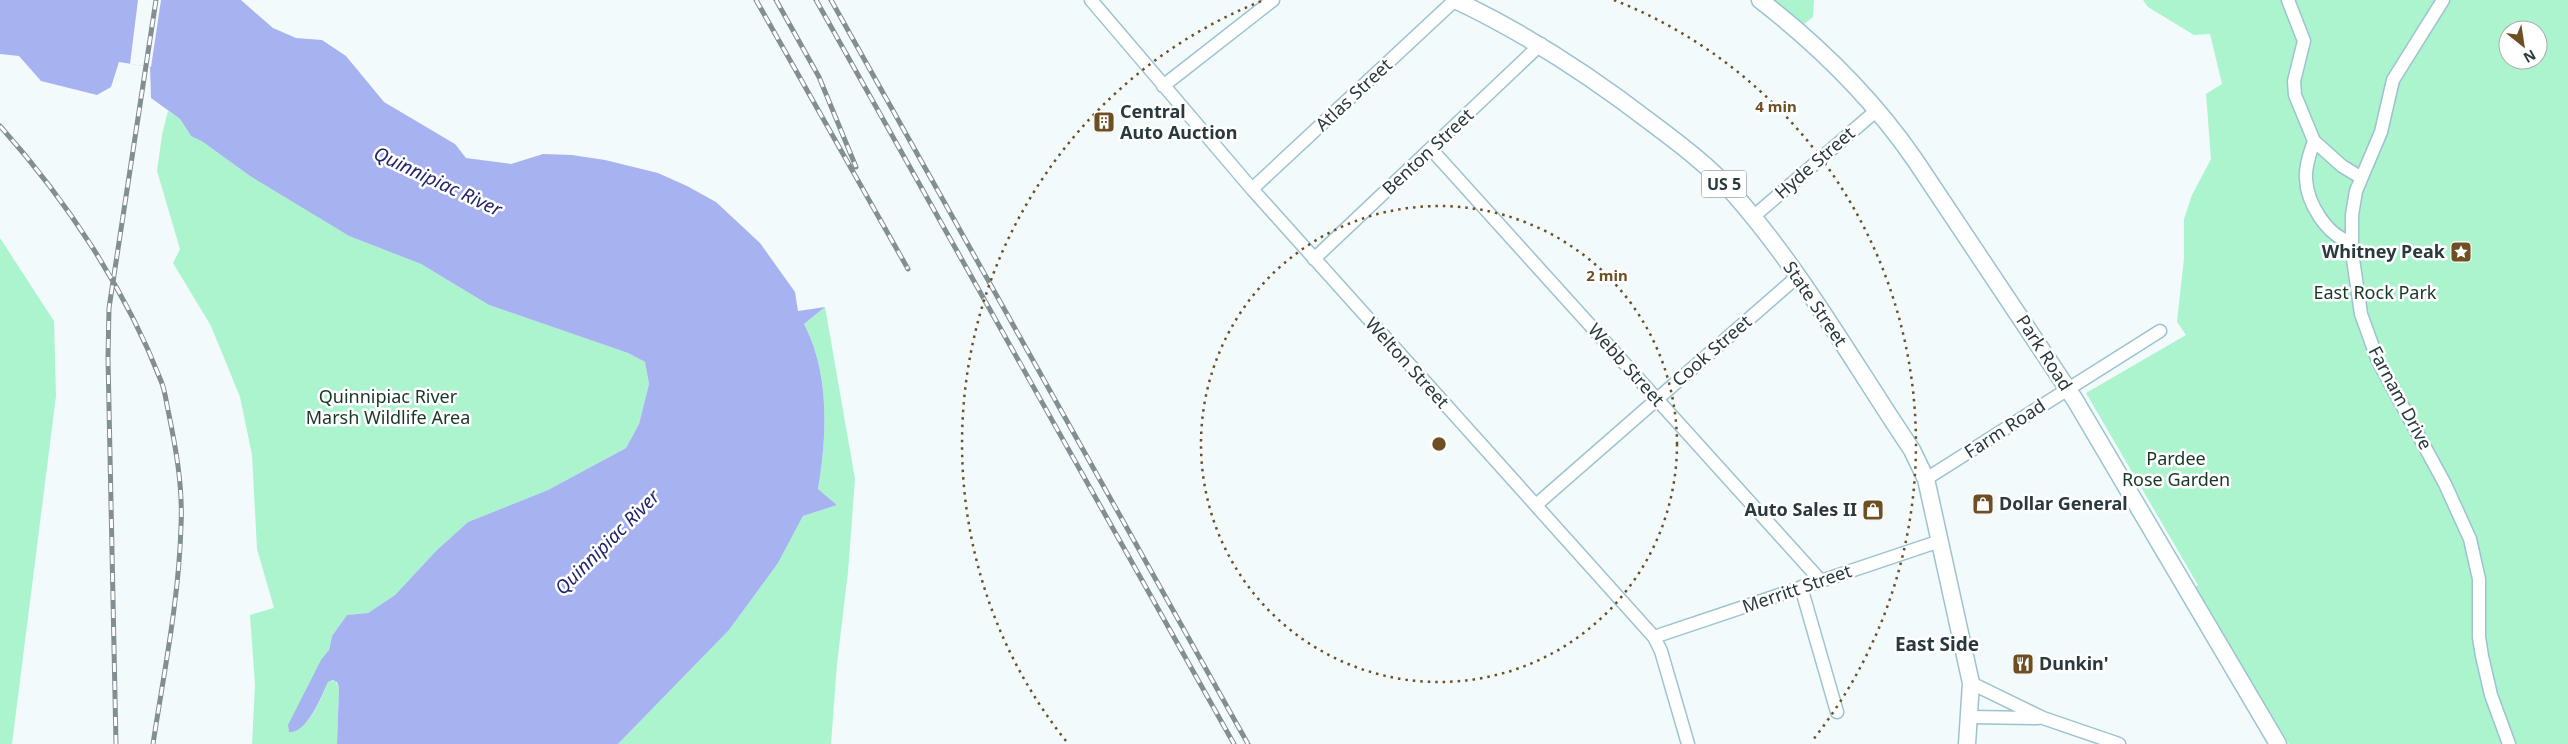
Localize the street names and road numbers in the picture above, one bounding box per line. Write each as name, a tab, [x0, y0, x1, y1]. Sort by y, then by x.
street label: Atlas Street	[1310, 52, 1397, 136]
street label: Benton Street	[1377, 102, 1478, 200]
street label: Hyde Street	[1769, 120, 1860, 204]
road number: US 5	[1702, 170, 1746, 198]
street label: State Street	[1778, 256, 1853, 351]
street label: Cook Street	[1667, 309, 1756, 391]
street label: Park Road	[2011, 310, 2078, 395]
street label: Welton Street	[1360, 312, 1455, 413]
street label: Webb Street	[1583, 318, 1671, 411]
street label: Farnam Drive	[2363, 342, 2438, 454]
street label: Farm Road	[1959, 393, 2049, 463]
street label: Merritt Street	[1739, 558, 1855, 618]

